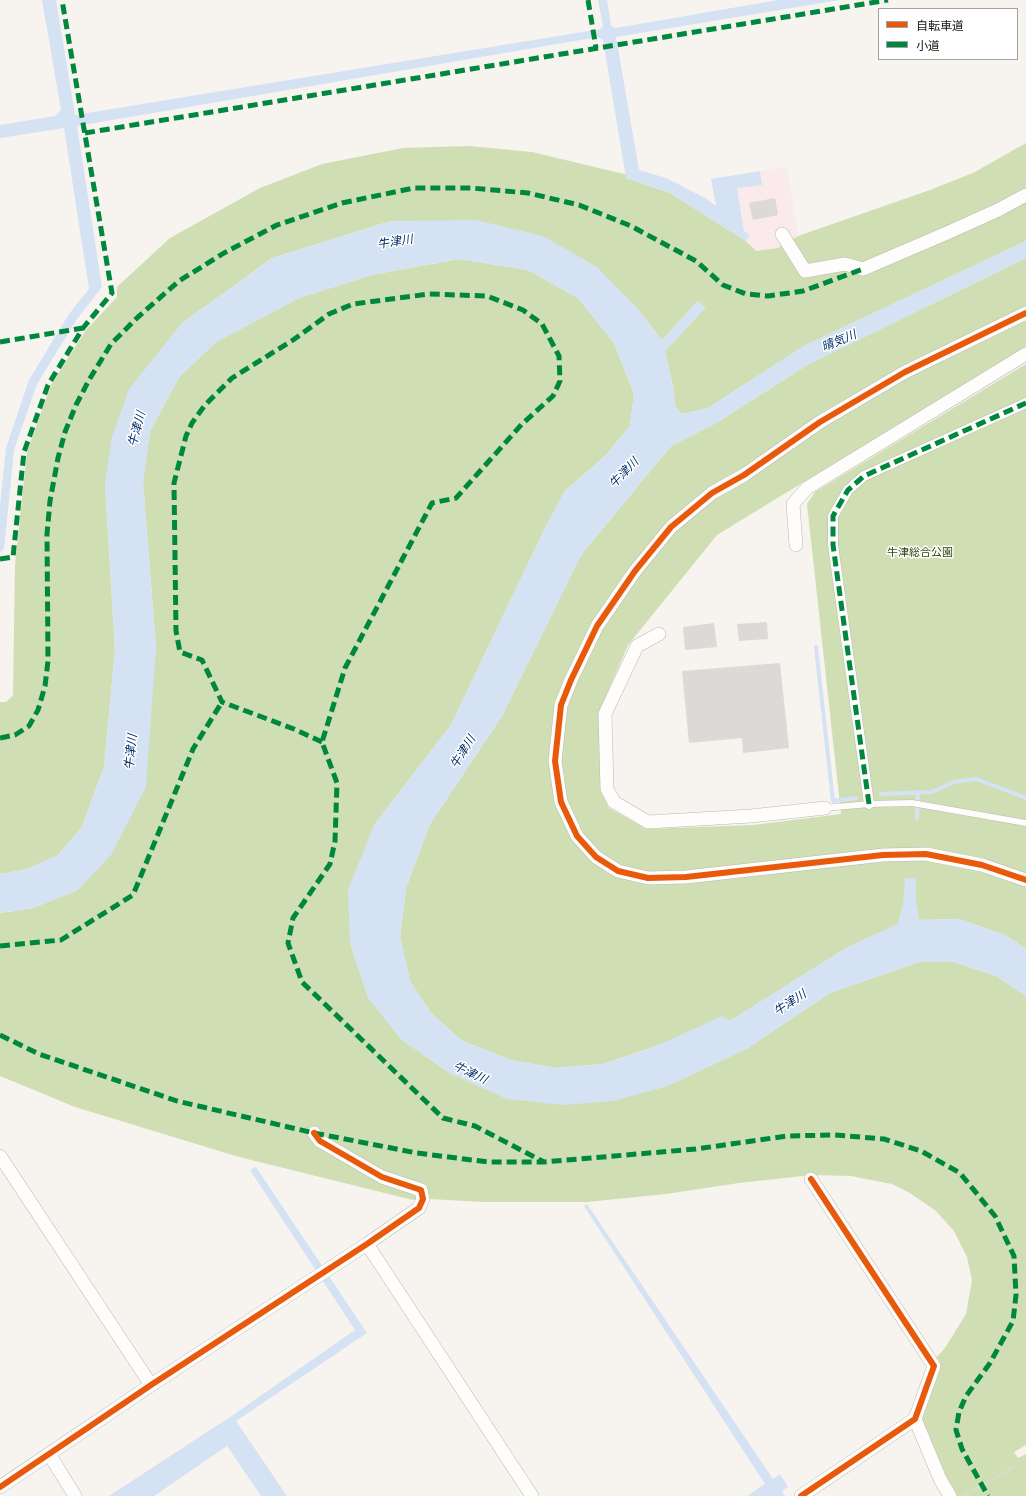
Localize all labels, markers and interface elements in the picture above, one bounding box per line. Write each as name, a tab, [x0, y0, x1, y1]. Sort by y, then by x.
legend	[878, 8, 1018, 60]
text: 自転車道	[916, 18, 964, 33]
text: 小道	[916, 38, 940, 53]
water label: 牛津川	[376, 232, 414, 252]
water label: 晴気川	[820, 327, 858, 355]
water label: 牛津川	[125, 410, 149, 448]
water label: 牛津川	[606, 455, 642, 491]
park label: 牛津総合公園	[887, 546, 953, 560]
water label: 牛津川	[122, 733, 140, 771]
water label: 牛津川	[447, 733, 479, 771]
water label: 牛津川	[771, 987, 809, 1019]
water label: 牛津川	[451, 1059, 489, 1087]

